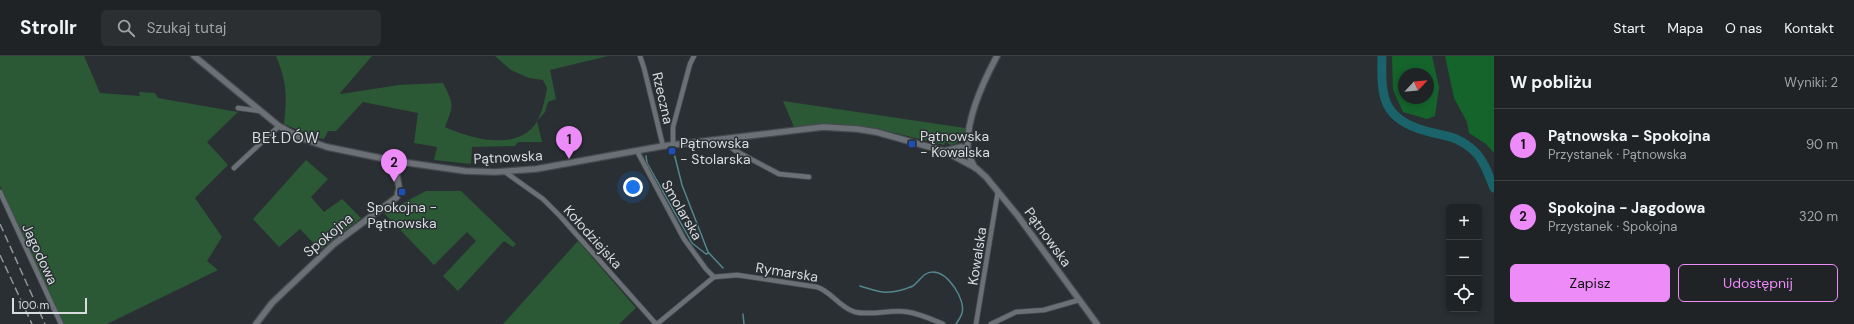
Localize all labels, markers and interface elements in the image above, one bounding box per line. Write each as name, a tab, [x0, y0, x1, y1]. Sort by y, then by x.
search box	[101, 10, 381, 46]
text: Strollr	[20, 15, 77, 40]
icon: search	[115, 17, 137, 39]
text: Szukaj tutaj	[147, 18, 226, 38]
text: Start	[1613, 19, 1645, 37]
text: Mapa	[1667, 19, 1703, 37]
text: O nas	[1725, 19, 1762, 37]
text: Kontakt	[1784, 19, 1834, 37]
north arrow	[1398, 68, 1434, 104]
street label: Rzeczna	[648, 70, 678, 126]
text: W pobliżu	[1510, 71, 1592, 93]
text: Wyniki: 2	[1784, 74, 1838, 91]
pin: 1	[556, 126, 582, 159]
text: Pątnowska - Spokojna	[1548, 126, 1711, 146]
place label: Pątnowska - Kowalska	[920, 127, 990, 161]
district label: BEŁDÓW	[252, 128, 320, 148]
place label: Pątnowska - Stolarska	[680, 134, 751, 168]
text: 1	[1521, 136, 1525, 153]
text: 90 m	[1806, 136, 1838, 153]
marker: Pątnowska - Kowalska	[907, 139, 917, 149]
street label: Pątnowska	[473, 146, 543, 168]
marker: Pątnowska - Stolarska	[667, 146, 677, 156]
text: Przystanek · Pątnowska	[1548, 146, 1687, 163]
pin: 2	[381, 149, 407, 182]
your location	[623, 177, 643, 197]
street label: Smolarska	[658, 177, 706, 243]
marker: Spokojna - Pątnowska	[397, 187, 407, 197]
place label: Spokojna - Pątnowska	[367, 198, 437, 232]
text: Spokojna - Jagodowa	[1548, 198, 1705, 218]
street label: Kołodziejska	[560, 201, 626, 273]
street label: Pątnowska	[1020, 204, 1076, 270]
map controls	[1446, 204, 1482, 312]
button: +	[1446, 204, 1482, 240]
text: 2	[1519, 208, 1527, 225]
text: 320 m	[1799, 208, 1838, 225]
street label: Spokojna	[300, 209, 356, 261]
text: Przystanek · Spokojna	[1548, 218, 1677, 235]
street label: Jagodowa	[18, 221, 62, 287]
street label: Kowalska	[964, 226, 990, 286]
button: −	[1446, 240, 1482, 276]
street label: Rymarska	[754, 258, 820, 286]
button: Zapisz	[1510, 264, 1670, 302]
button: Udostępnij	[1678, 264, 1838, 302]
button: locate	[1446, 276, 1482, 312]
scale bar	[12, 296, 87, 315]
text: 100 m	[18, 298, 49, 312]

